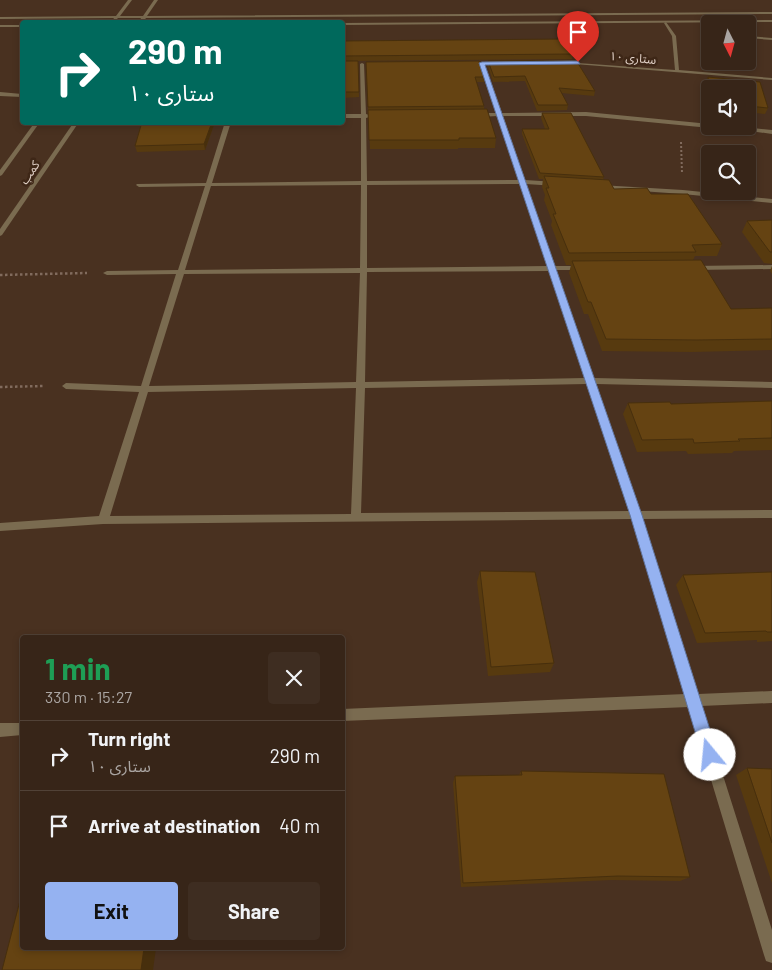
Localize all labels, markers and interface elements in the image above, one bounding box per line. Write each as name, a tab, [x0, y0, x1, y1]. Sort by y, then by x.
pin	[557, 11, 599, 62]
north arrow	[701, 15, 756, 70]
map controls	[701, 15, 756, 200]
icon: arrive	[564, 18, 592, 46]
text: 290 m	[128, 29, 222, 71]
icon: right	[45, 40, 110, 105]
street label: ستاری ۱۰	[609, 48, 657, 67]
text: ستاری ۱۰	[128, 79, 214, 105]
button: sound	[701, 80, 756, 135]
button: search	[701, 145, 756, 200]
street label: کمب	[16, 157, 43, 187]
text: 1 min	[45, 650, 111, 686]
button: close	[268, 652, 320, 704]
text: 330 m · 15:27	[45, 687, 132, 706]
text: Turn right	[88, 727, 170, 750]
position arrow	[683, 728, 735, 780]
icon: right	[45, 742, 73, 770]
text: 290 m	[270, 744, 320, 767]
text: ستاری ۱۰	[88, 756, 151, 775]
icon: arrive	[45, 812, 73, 840]
text: Arrive at destination	[88, 814, 260, 837]
text: 40 m	[279, 814, 320, 837]
button: Exit	[45, 882, 178, 940]
button: Share	[188, 882, 320, 940]

